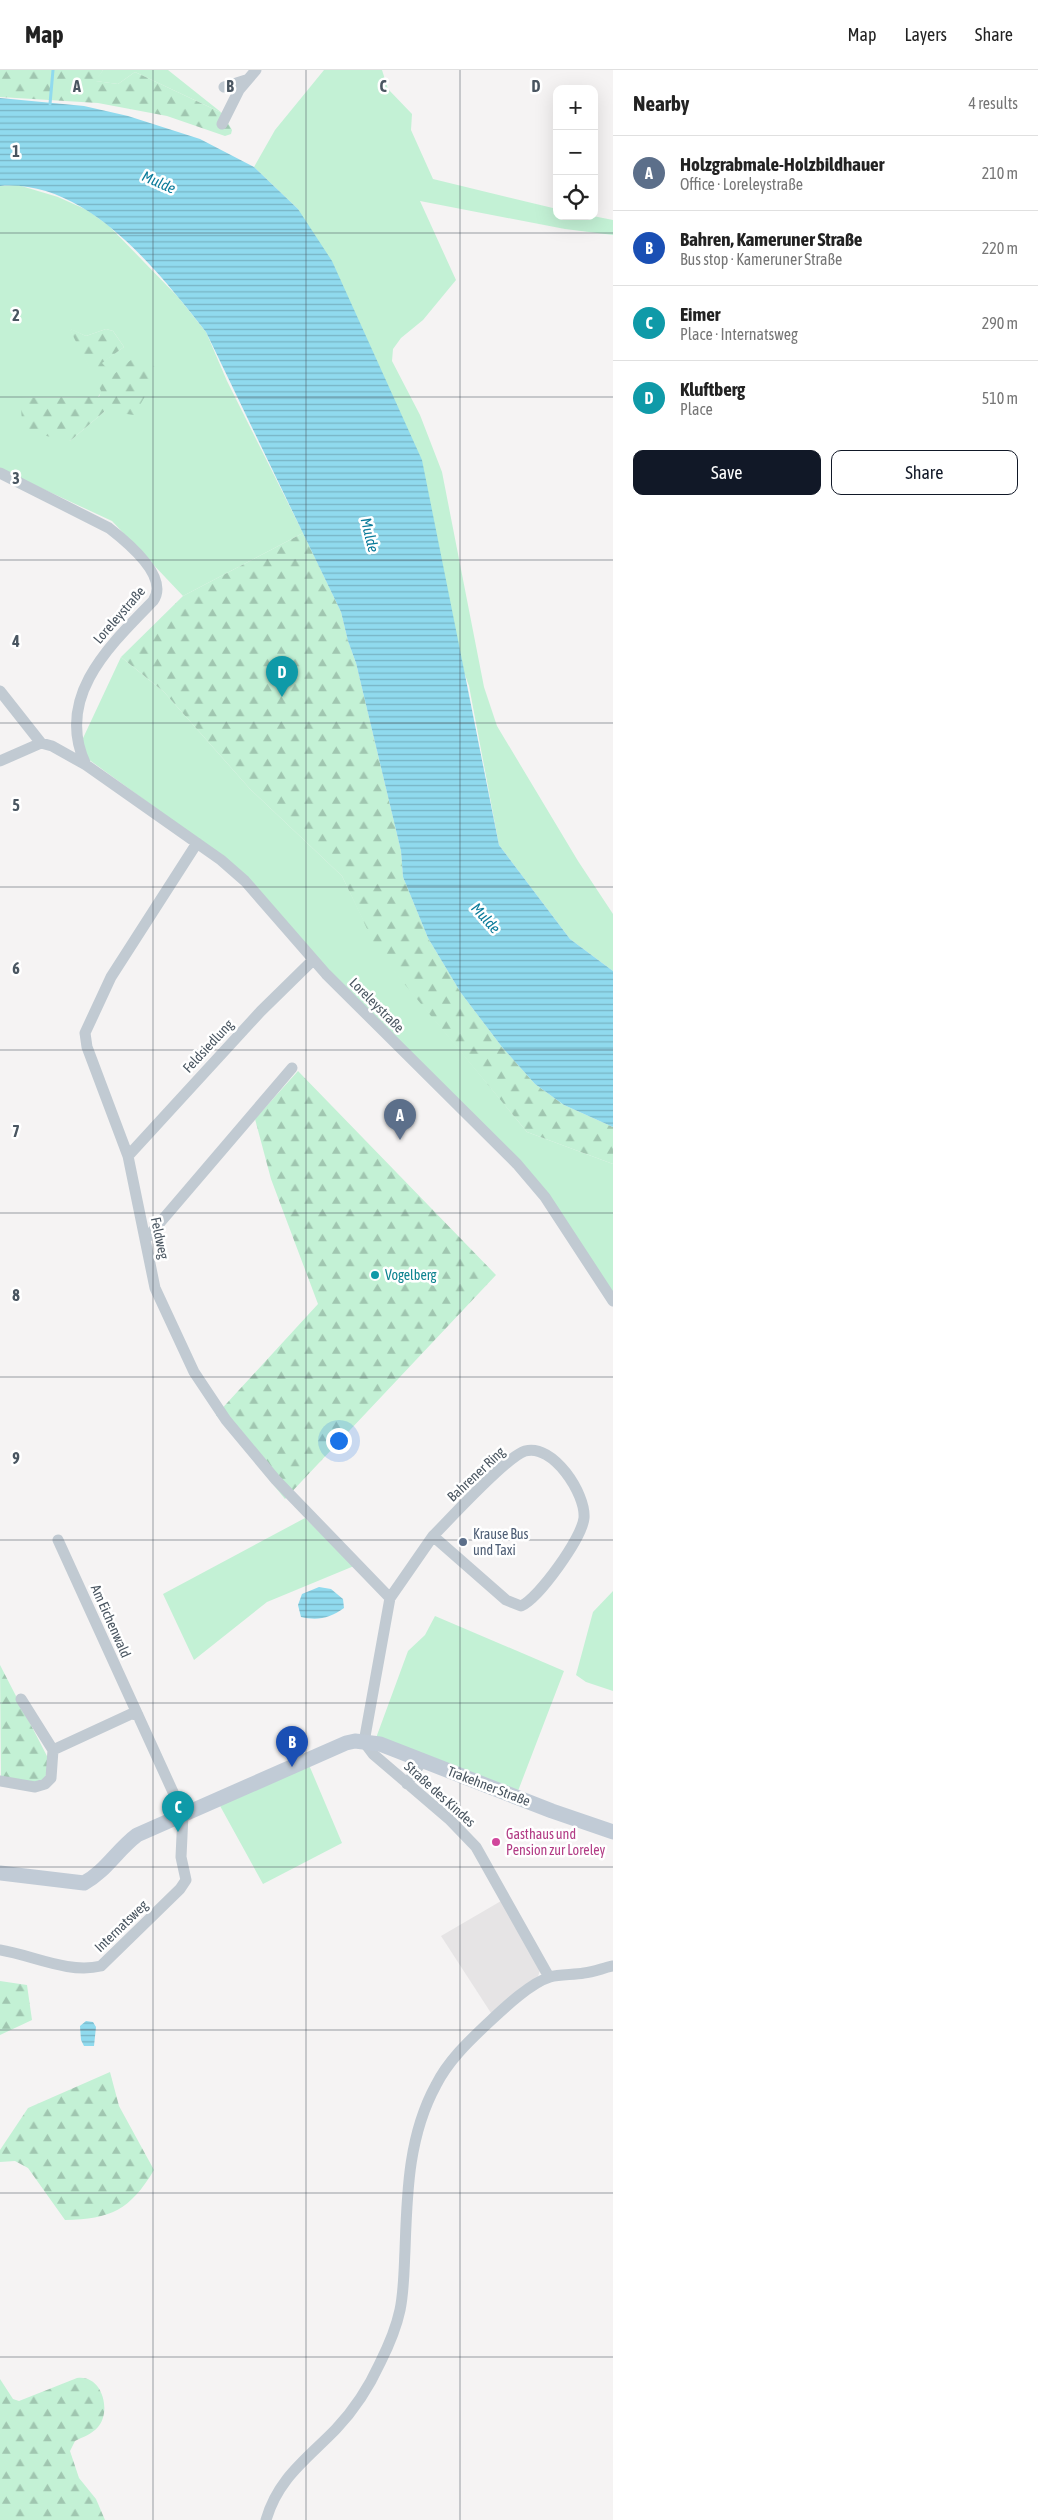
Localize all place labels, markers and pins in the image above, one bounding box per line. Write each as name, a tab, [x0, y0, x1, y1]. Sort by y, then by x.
pin: D	[266, 656, 298, 697]
pin: A	[384, 1099, 416, 1140]
place label: Vogelberg	[385, 1267, 437, 1283]
marker: Vogelberg	[369, 1269, 381, 1281]
place label: Krause Bus und Taxi	[473, 1526, 529, 1558]
marker: Krause Bus und Taxi	[457, 1536, 469, 1548]
pin: B	[276, 1726, 308, 1767]
pin: C	[162, 1791, 194, 1832]
place label: Gasthaus und Pension zur Loreley	[506, 1826, 605, 1858]
marker: Gasthaus und Pension zur Loreley	[490, 1836, 502, 1848]

